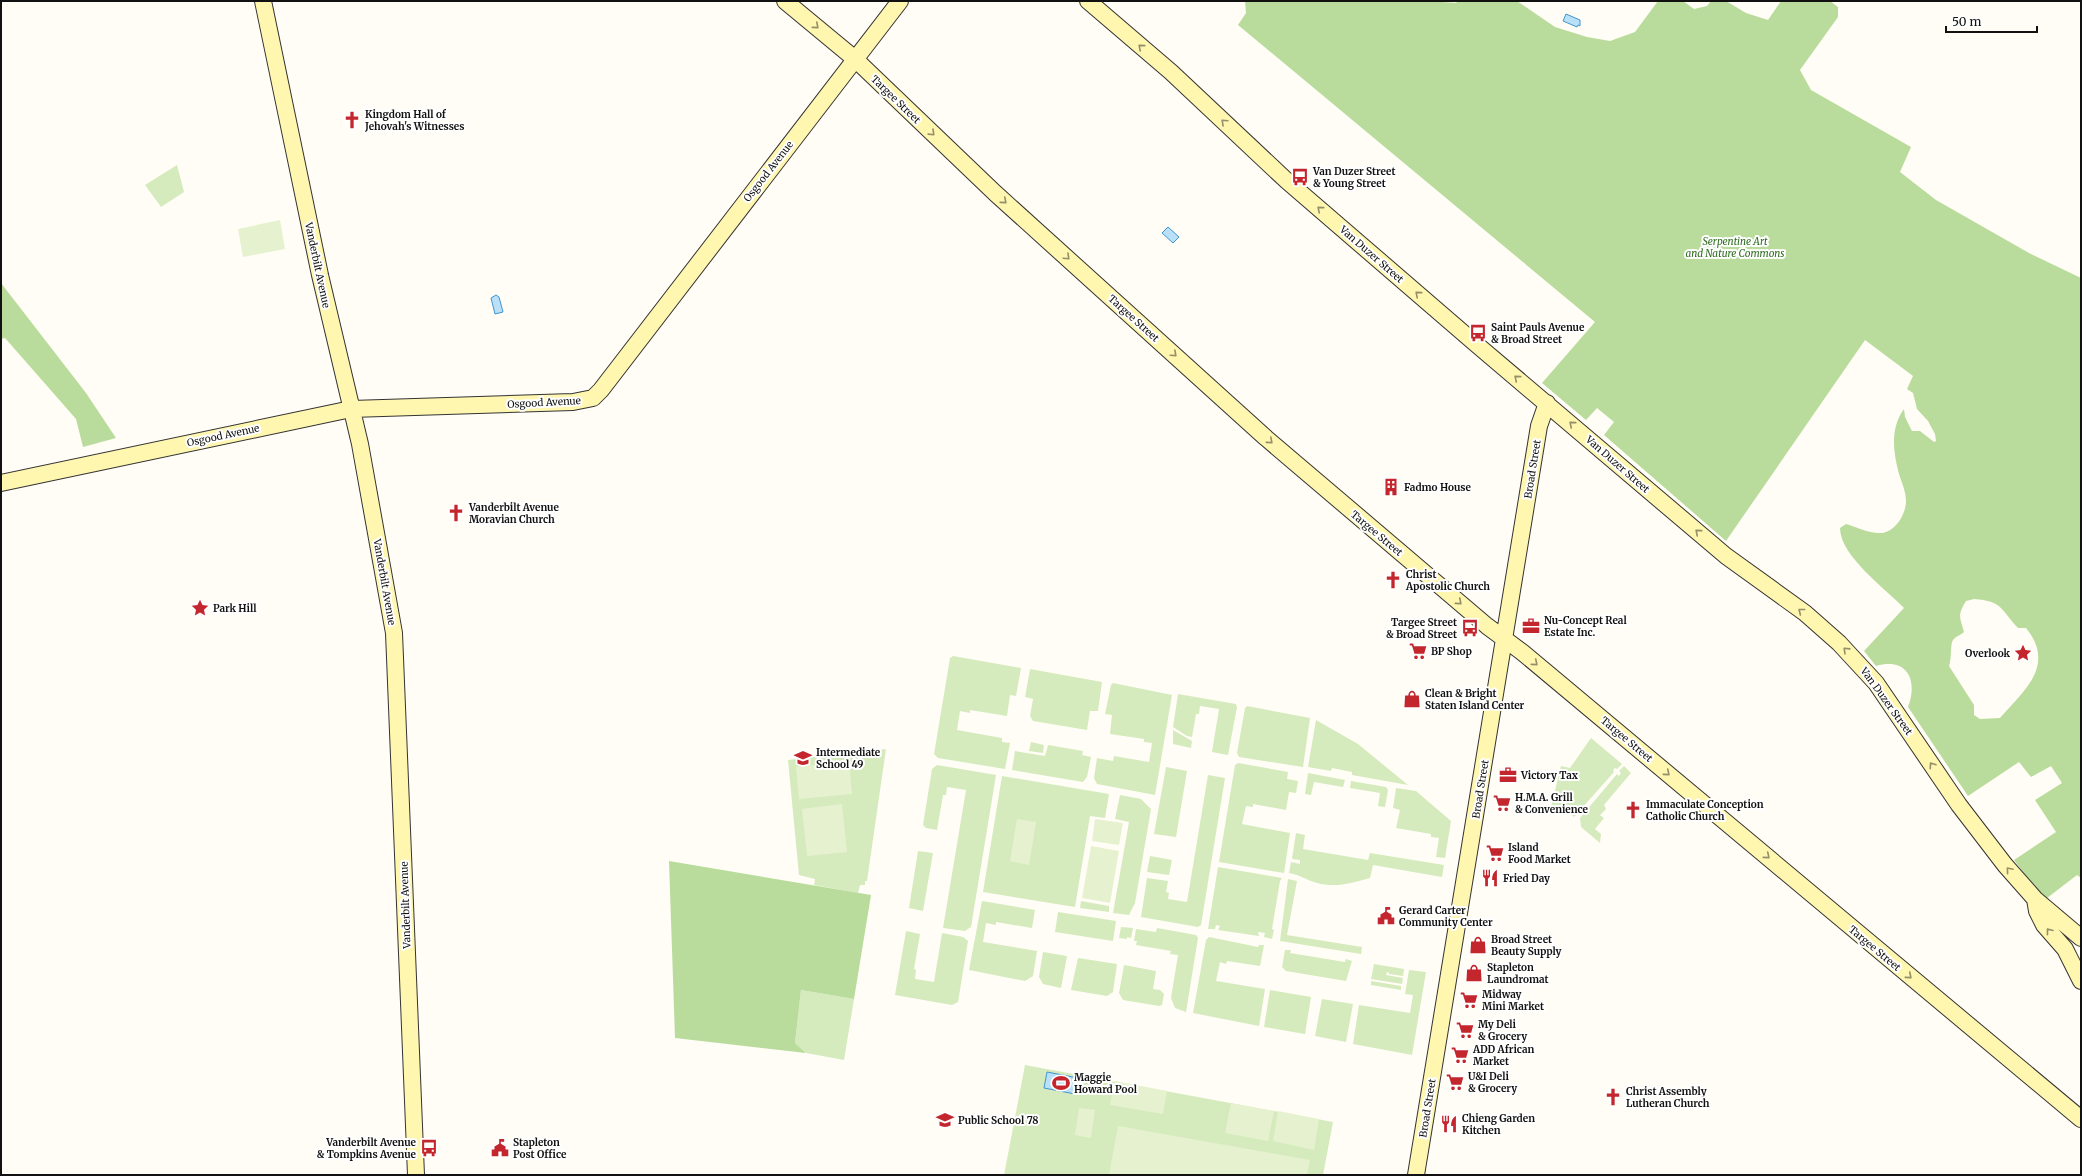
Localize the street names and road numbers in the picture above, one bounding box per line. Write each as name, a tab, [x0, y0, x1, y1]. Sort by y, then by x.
street label: Targee Street	[868, 72, 923, 126]
street label: Osgood Avenue	[741, 138, 796, 204]
street label: Vanderbilt Avenue	[302, 220, 333, 309]
street label: Van Duzer Street	[1336, 222, 1406, 286]
street label: Targee Street	[1106, 292, 1162, 345]
street label: Osgood Avenue	[507, 394, 581, 411]
street label: Osgood Avenue	[186, 421, 260, 450]
street label: Van Duzer Street	[1582, 432, 1652, 496]
street label: Broad Street	[1521, 439, 1544, 499]
street label: Targee Street	[1348, 508, 1405, 559]
street label: Vanderbilt Avenue	[370, 537, 398, 626]
street label: Van Duzer Street	[1857, 664, 1916, 738]
street label: Targee Street	[1598, 714, 1655, 765]
street label: Broad Street	[1469, 759, 1492, 819]
street label: Vanderbilt Avenue	[397, 861, 414, 950]
street label: Targee Street	[1846, 923, 1903, 974]
street label: Broad Street	[1416, 1078, 1439, 1138]

